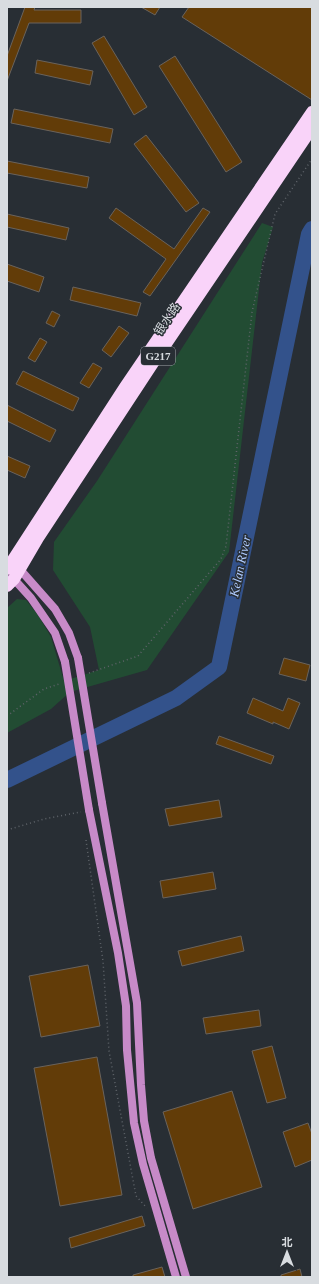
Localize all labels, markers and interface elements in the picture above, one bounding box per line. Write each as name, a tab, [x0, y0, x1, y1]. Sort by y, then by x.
street label: 银水路	[151, 300, 183, 338]
road number: G217	[141, 347, 175, 365]
water label: Kelan River	[226, 533, 254, 599]
north arrow	[267, 1232, 307, 1272]
text: 北	[282, 1236, 293, 1248]

